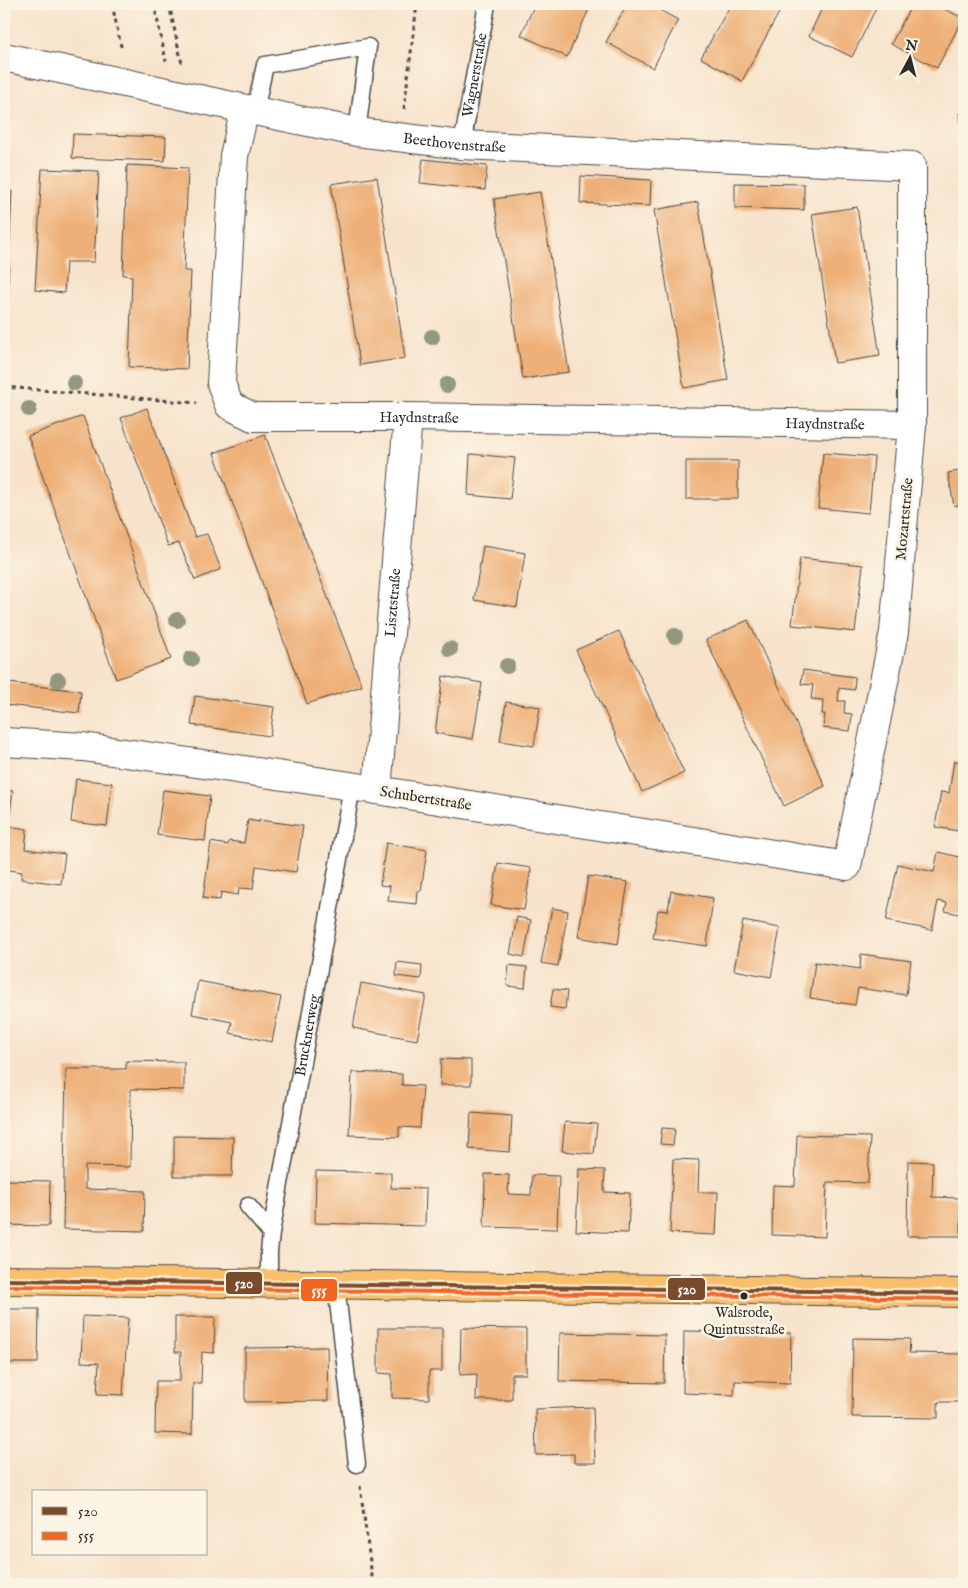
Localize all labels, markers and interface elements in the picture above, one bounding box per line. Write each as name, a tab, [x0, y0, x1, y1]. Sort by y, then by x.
street label: Wagnerstraße	[458, 31, 492, 119]
north arrow	[886, 32, 936, 82]
text: N	[903, 36, 919, 56]
street label: Beethovenstraße	[402, 129, 506, 157]
street label: Haydnstraße	[379, 408, 459, 428]
street label: Haydnstraße	[785, 414, 865, 434]
street label: Mozartstraße	[891, 477, 918, 561]
street label: Lisztstraße	[381, 567, 405, 638]
street label: Schubertstraße	[379, 782, 473, 815]
street label: Brucknerweg	[291, 992, 324, 1078]
line badge: 520	[225, 1271, 263, 1295]
text: 520	[235, 1275, 253, 1293]
line badge: 520	[667, 1277, 706, 1301]
line badge: 555	[300, 1278, 338, 1302]
text: 520	[678, 1281, 696, 1299]
text: 555	[311, 1282, 327, 1300]
marker: Walsrode, Quintusstraße	[739, 1291, 749, 1301]
place label: Walsrode, Quintusstraße	[703, 1304, 785, 1339]
legend	[32, 1490, 208, 1556]
text: 520	[78, 1502, 98, 1521]
text: 555	[78, 1526, 95, 1545]

